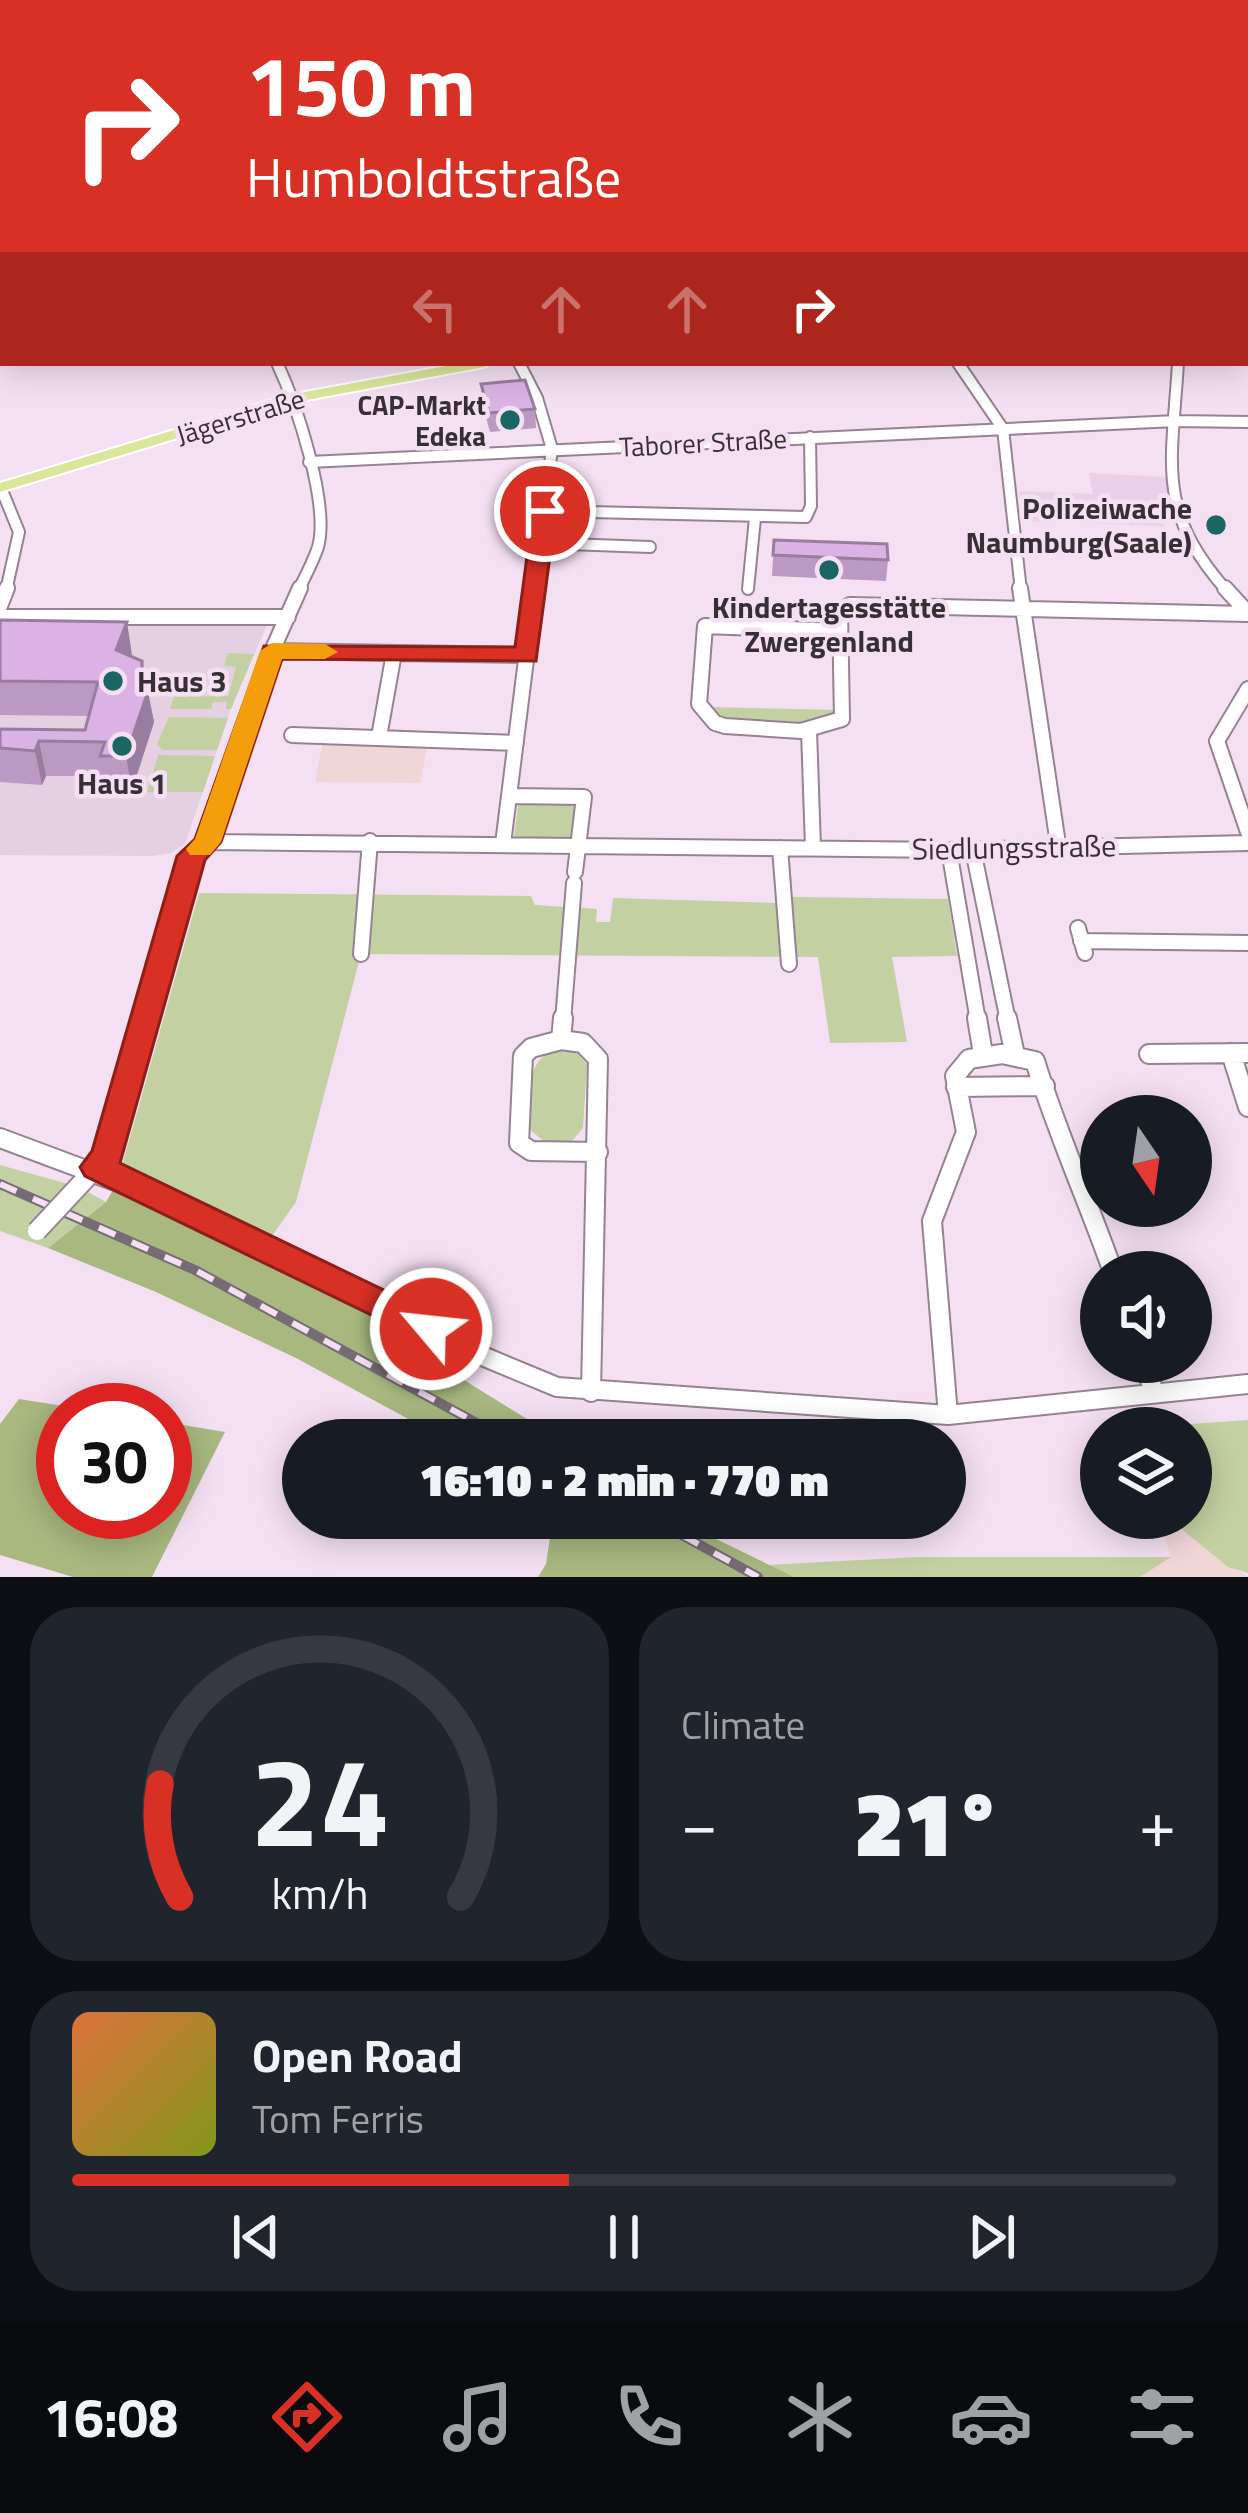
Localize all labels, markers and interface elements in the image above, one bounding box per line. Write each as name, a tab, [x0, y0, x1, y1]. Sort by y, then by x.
text: 150 m	[246, 21, 476, 149]
icon: right	[48, 48, 204, 204]
text: Humboldtstraße	[246, 136, 621, 218]
icon: left	[402, 276, 468, 342]
icon: ahead	[528, 276, 594, 342]
icon: ahead	[654, 276, 720, 342]
icon: right	[780, 276, 846, 342]
street label: Jägerstraße	[171, 377, 309, 455]
place label: CAP-Markt Edeka	[357, 384, 486, 456]
marker: CAP-Markt Edeka	[497, 407, 523, 433]
street label: Taborer Straße	[618, 417, 788, 467]
pin	[494, 460, 596, 562]
icon: arrive	[512, 478, 578, 544]
place label: Polizeiwache Naumburg(Saale)	[966, 485, 1192, 565]
marker: Polizeiwache Naumburg(Saale)	[1203, 512, 1229, 538]
marker: Kindertagesstätte Zwergenland	[816, 557, 842, 583]
place label: Kindertagesstätte Zwergenland	[712, 584, 946, 664]
place label: Haus 3	[137, 658, 227, 704]
marker: Haus 3	[100, 668, 126, 694]
marker: Haus 1	[109, 733, 135, 759]
place label: Haus 1	[77, 760, 167, 806]
street label: Siedlungsstraße	[911, 822, 1117, 872]
north arrow	[1080, 1095, 1212, 1227]
map controls	[1080, 1095, 1212, 1539]
button: sound	[1080, 1251, 1212, 1383]
position arrow	[368, 1266, 494, 1392]
speed limit sign: 30	[36, 1383, 192, 1539]
button: layers	[1080, 1407, 1212, 1539]
text: 16:10 · 2 min · 770 m	[420, 1445, 828, 1513]
text: Climate	[681, 1695, 805, 1754]
text: 24	[250, 1705, 389, 1894]
text: 21°	[854, 1754, 1003, 1891]
text: −	[681, 1772, 718, 1873]
text: +	[1139, 1772, 1176, 1873]
text: km/h	[271, 1860, 368, 1926]
text: Open Road	[252, 2021, 463, 2089]
text: Tom Ferris	[252, 2089, 424, 2148]
icon: previous	[223, 2204, 289, 2270]
icon: pause	[591, 2204, 657, 2270]
icon: next	[959, 2204, 1025, 2270]
icon: directions	[265, 2375, 349, 2459]
icon: music	[436, 2375, 520, 2459]
icon: phone	[607, 2375, 691, 2459]
icon: climate	[778, 2375, 862, 2459]
icon: car	[949, 2375, 1033, 2459]
icon: filters	[1120, 2375, 1204, 2459]
text: 16:08	[44, 2376, 178, 2458]

